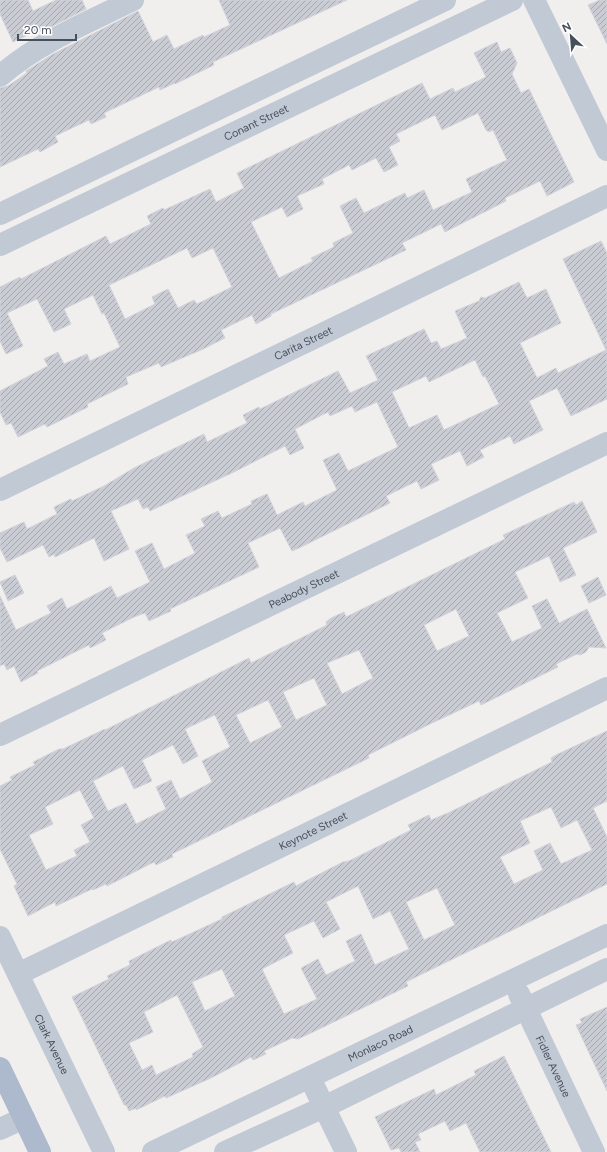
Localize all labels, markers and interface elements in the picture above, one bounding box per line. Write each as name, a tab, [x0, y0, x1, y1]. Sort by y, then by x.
scale bar	[18, 16, 76, 42]
north arrow	[551, 16, 591, 56]
text: N	[560, 20, 574, 35]
text: 20 m	[24, 23, 52, 37]
street label: Conant Street	[222, 101, 291, 143]
street label: Carita Street	[272, 323, 335, 363]
street label: Peabody Street	[266, 566, 341, 611]
street label: Keynote Street	[277, 809, 349, 853]
street label: Clark Avenue	[32, 1012, 72, 1076]
street label: Monlaco Road	[346, 1022, 415, 1064]
street label: Fidler Avenue	[533, 1033, 574, 1099]

